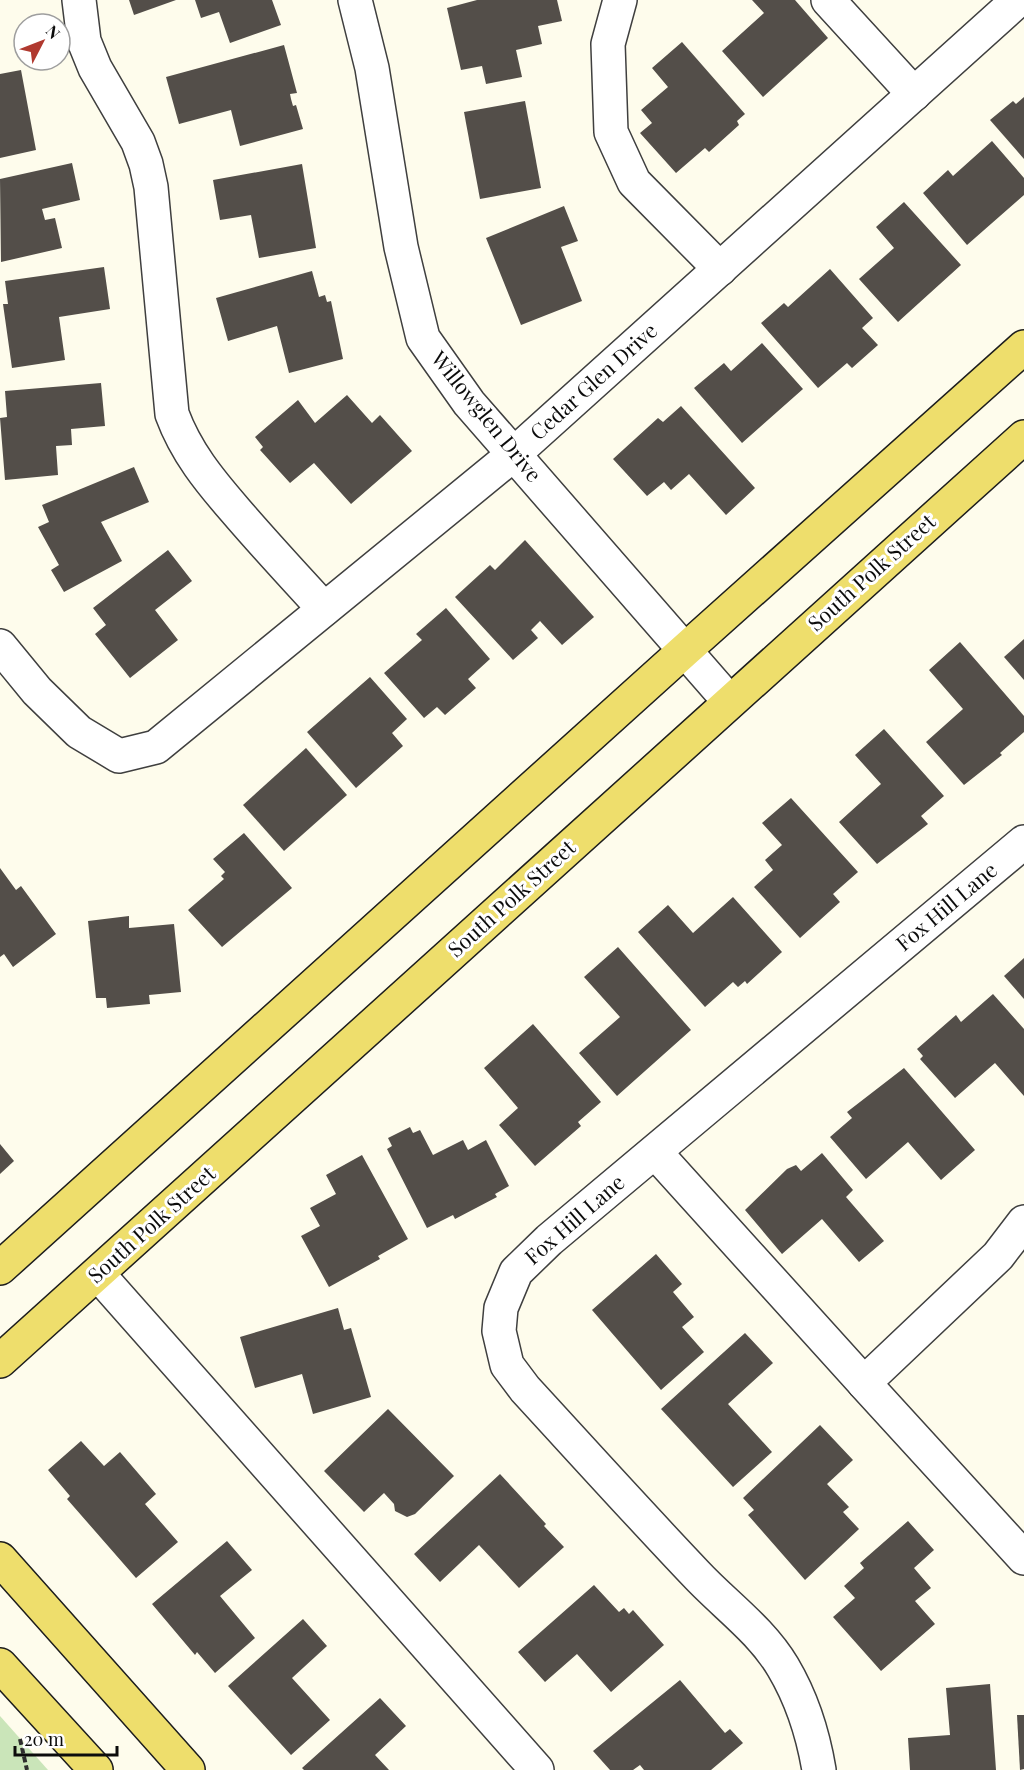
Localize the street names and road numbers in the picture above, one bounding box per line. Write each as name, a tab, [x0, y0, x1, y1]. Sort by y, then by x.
street label: Cedar Glen Drive	[523, 316, 662, 445]
street label: Willowglen Drive	[426, 344, 549, 487]
street label: South Polk Street	[801, 506, 941, 636]
street label: South Polk Street	[441, 832, 581, 962]
street label: Fox Hill Lane	[889, 855, 1002, 956]
street label: South Polk Street	[81, 1158, 221, 1288]
street label: Fox Hill Lane	[518, 1167, 630, 1270]

